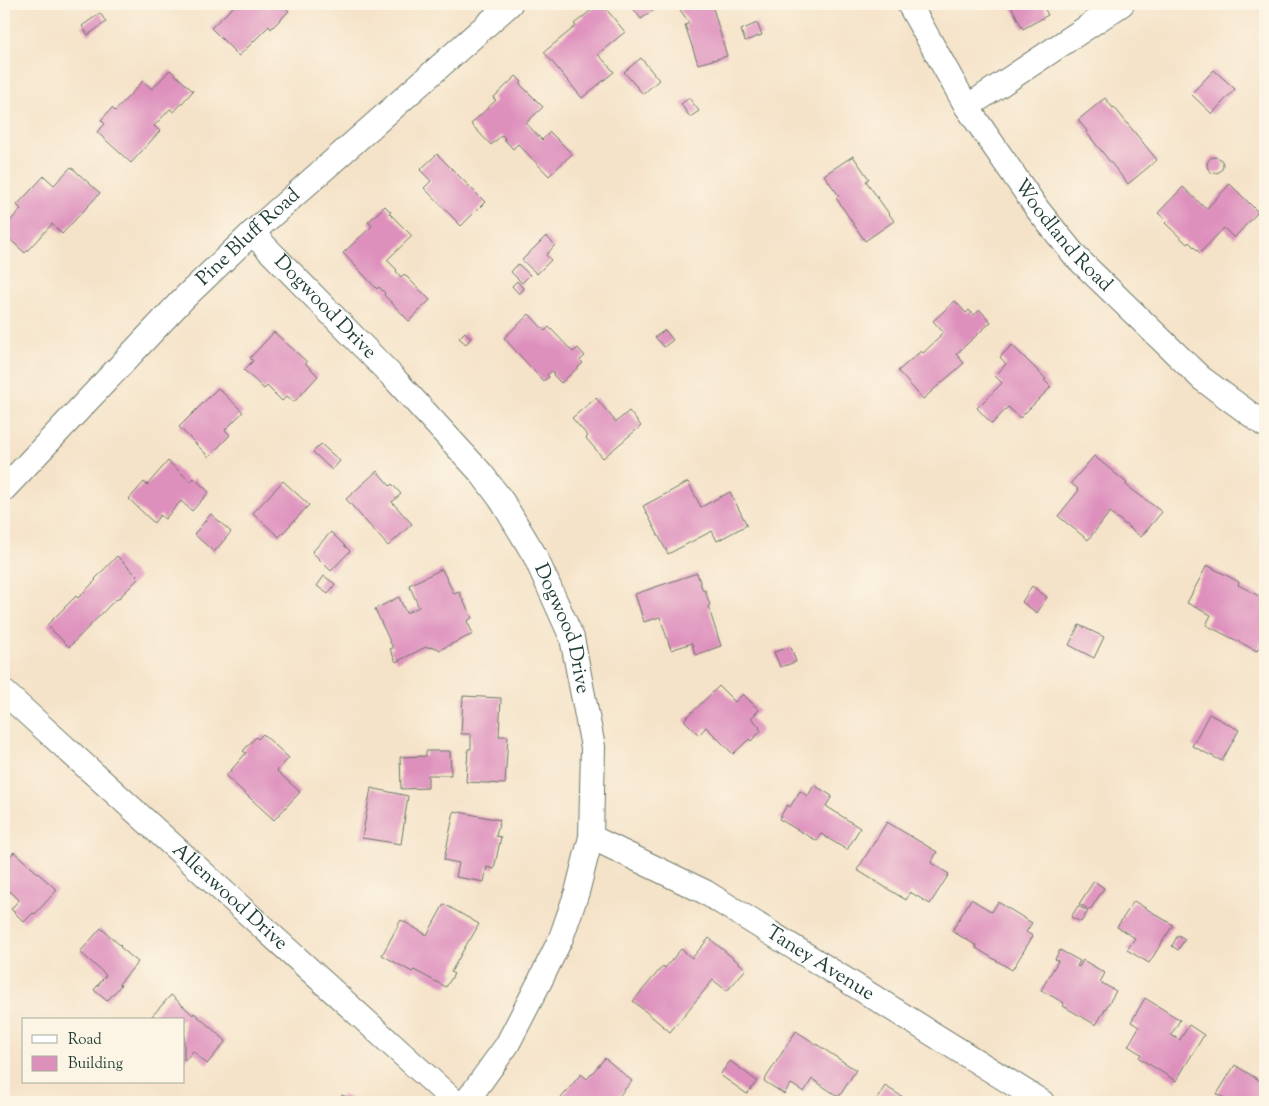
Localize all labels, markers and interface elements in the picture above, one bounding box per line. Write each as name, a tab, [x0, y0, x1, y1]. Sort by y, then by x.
street label: Woodland Road	[1006, 173, 1119, 299]
street label: Pine Bluff Road	[190, 182, 307, 293]
street label: Dogwood Drive	[267, 248, 383, 366]
street label: Dogwood Drive	[526, 559, 597, 696]
street label: Allenwood Drive	[165, 837, 294, 958]
street label: Taney Avenue	[760, 919, 880, 1009]
legend	[22, 1018, 185, 1084]
text: Road	[68, 1030, 102, 1051]
text: Building	[68, 1054, 123, 1075]

